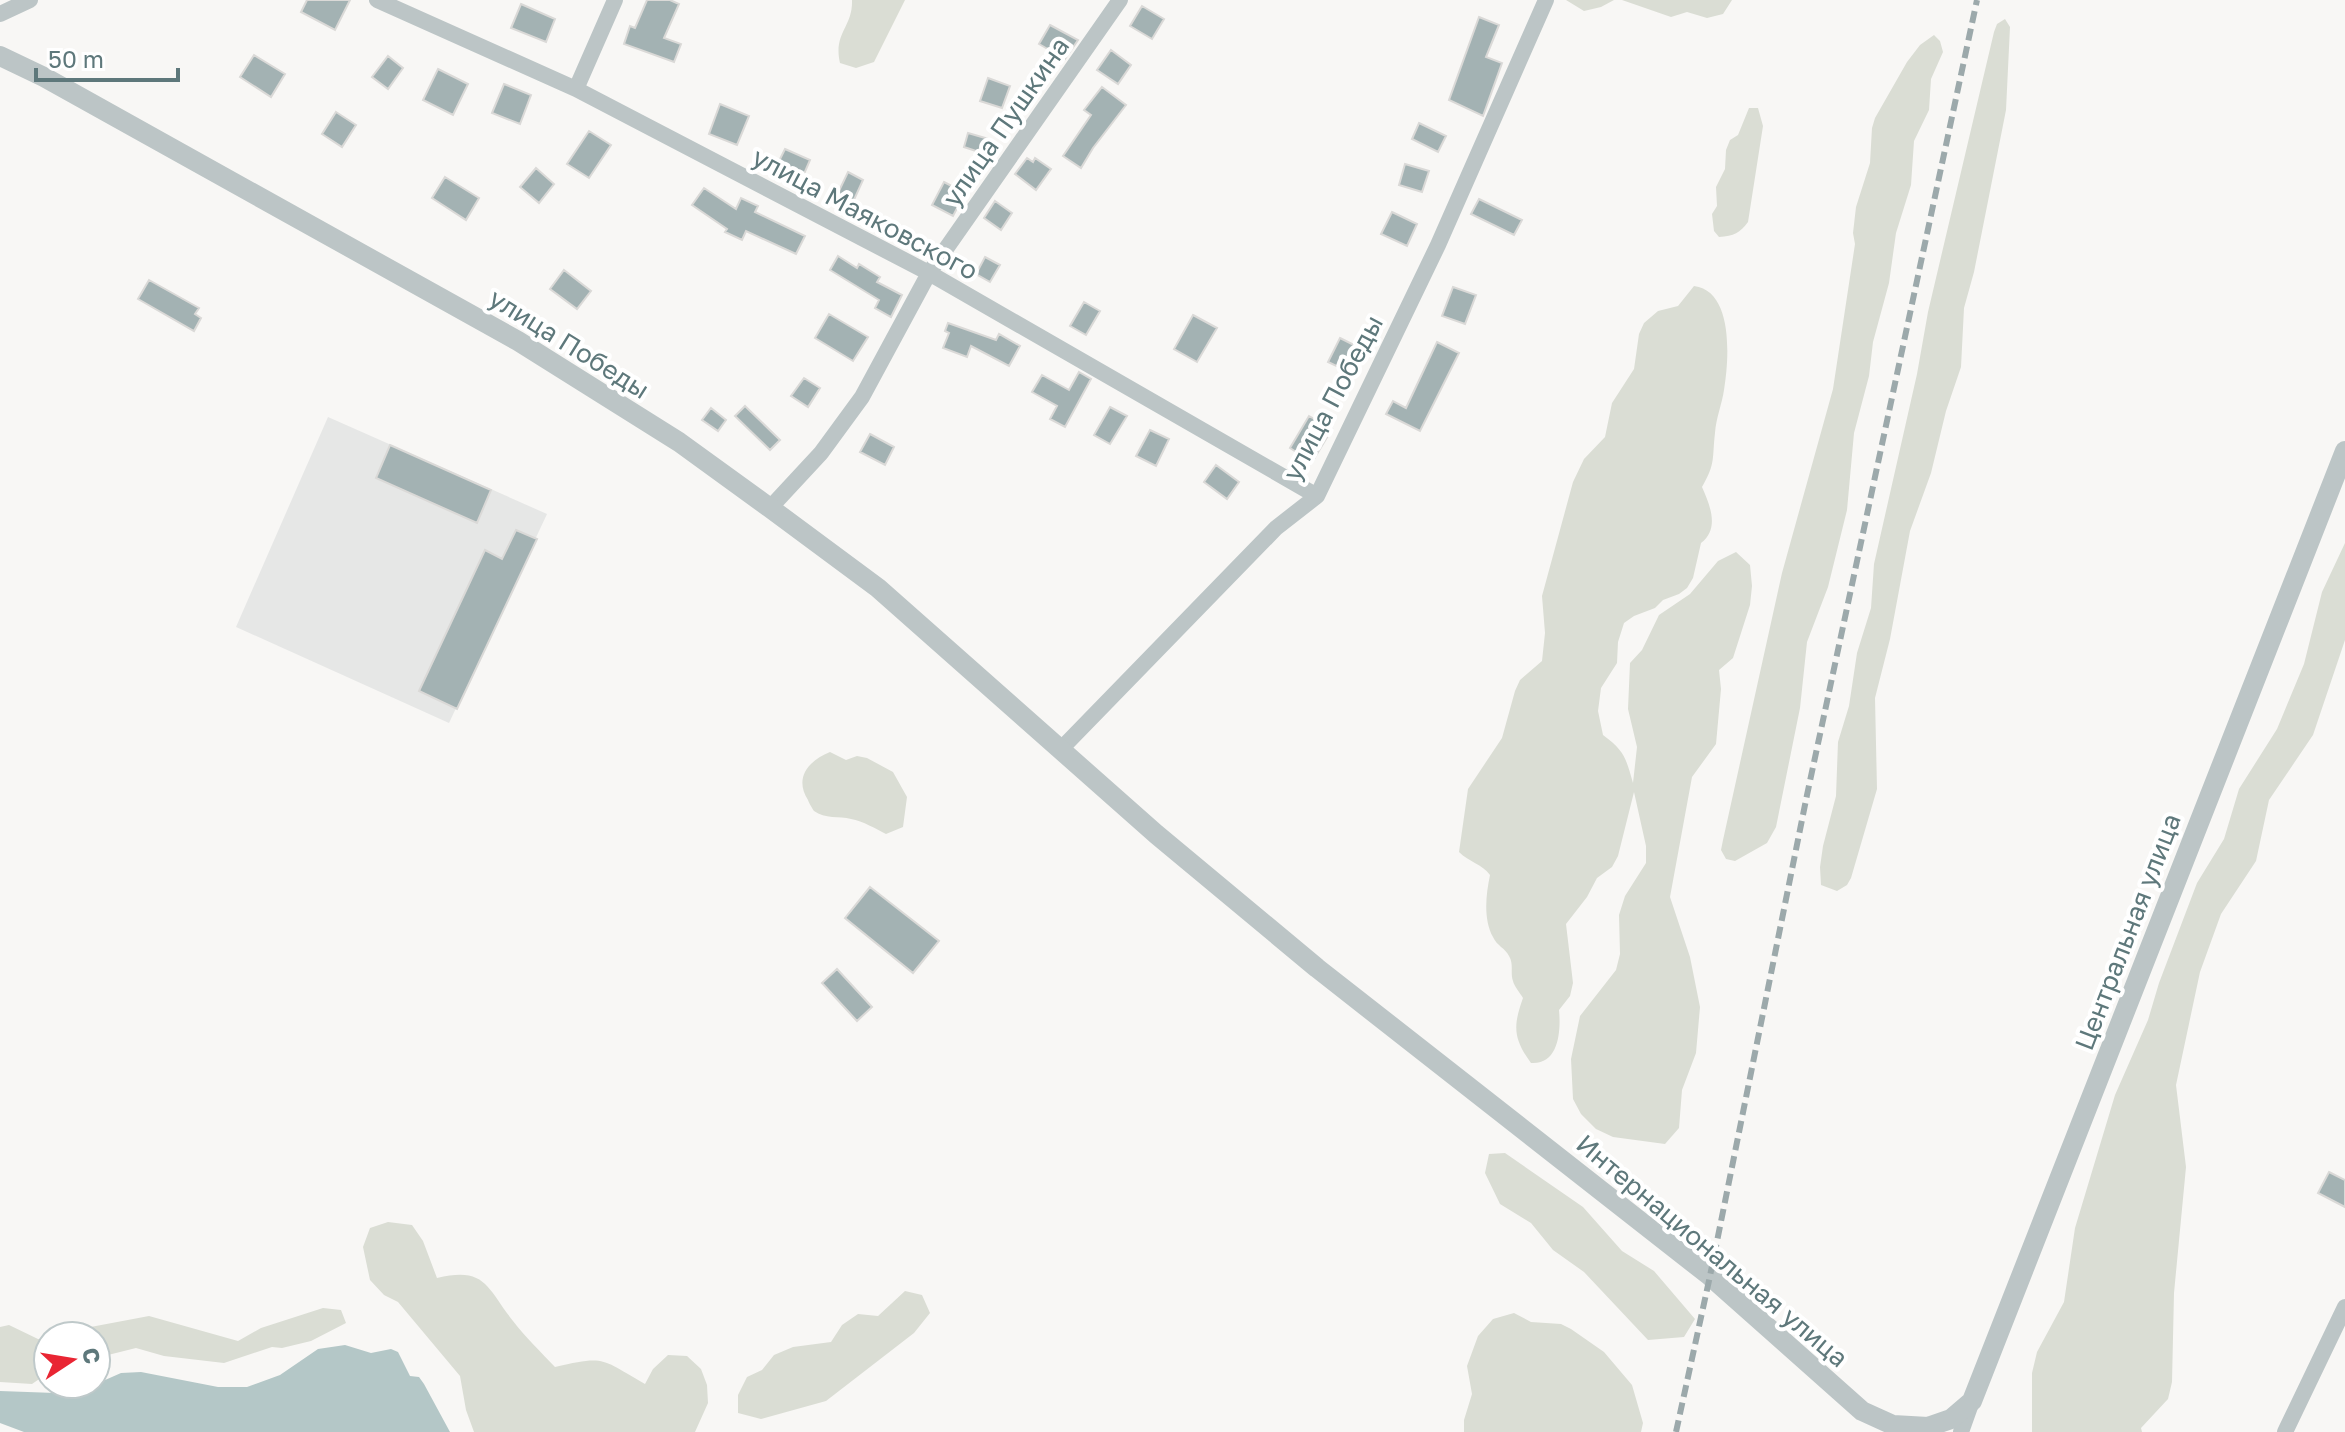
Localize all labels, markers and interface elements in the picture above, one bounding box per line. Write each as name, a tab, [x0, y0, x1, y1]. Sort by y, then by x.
street label: улица Пушкина	[936, 31, 1075, 212]
scale bar	[36, 32, 178, 82]
text: 50 m	[48, 44, 104, 73]
street label: улица Маяковского	[747, 141, 983, 286]
street label: улица Победы	[484, 282, 655, 405]
street label: улица Победы	[1276, 310, 1389, 486]
street label: Центральная улица	[2068, 809, 2187, 1054]
street label: Интернациональная улица	[1570, 1128, 1854, 1373]
north arrow	[32, 1320, 112, 1400]
text: С	[77, 1345, 107, 1366]

